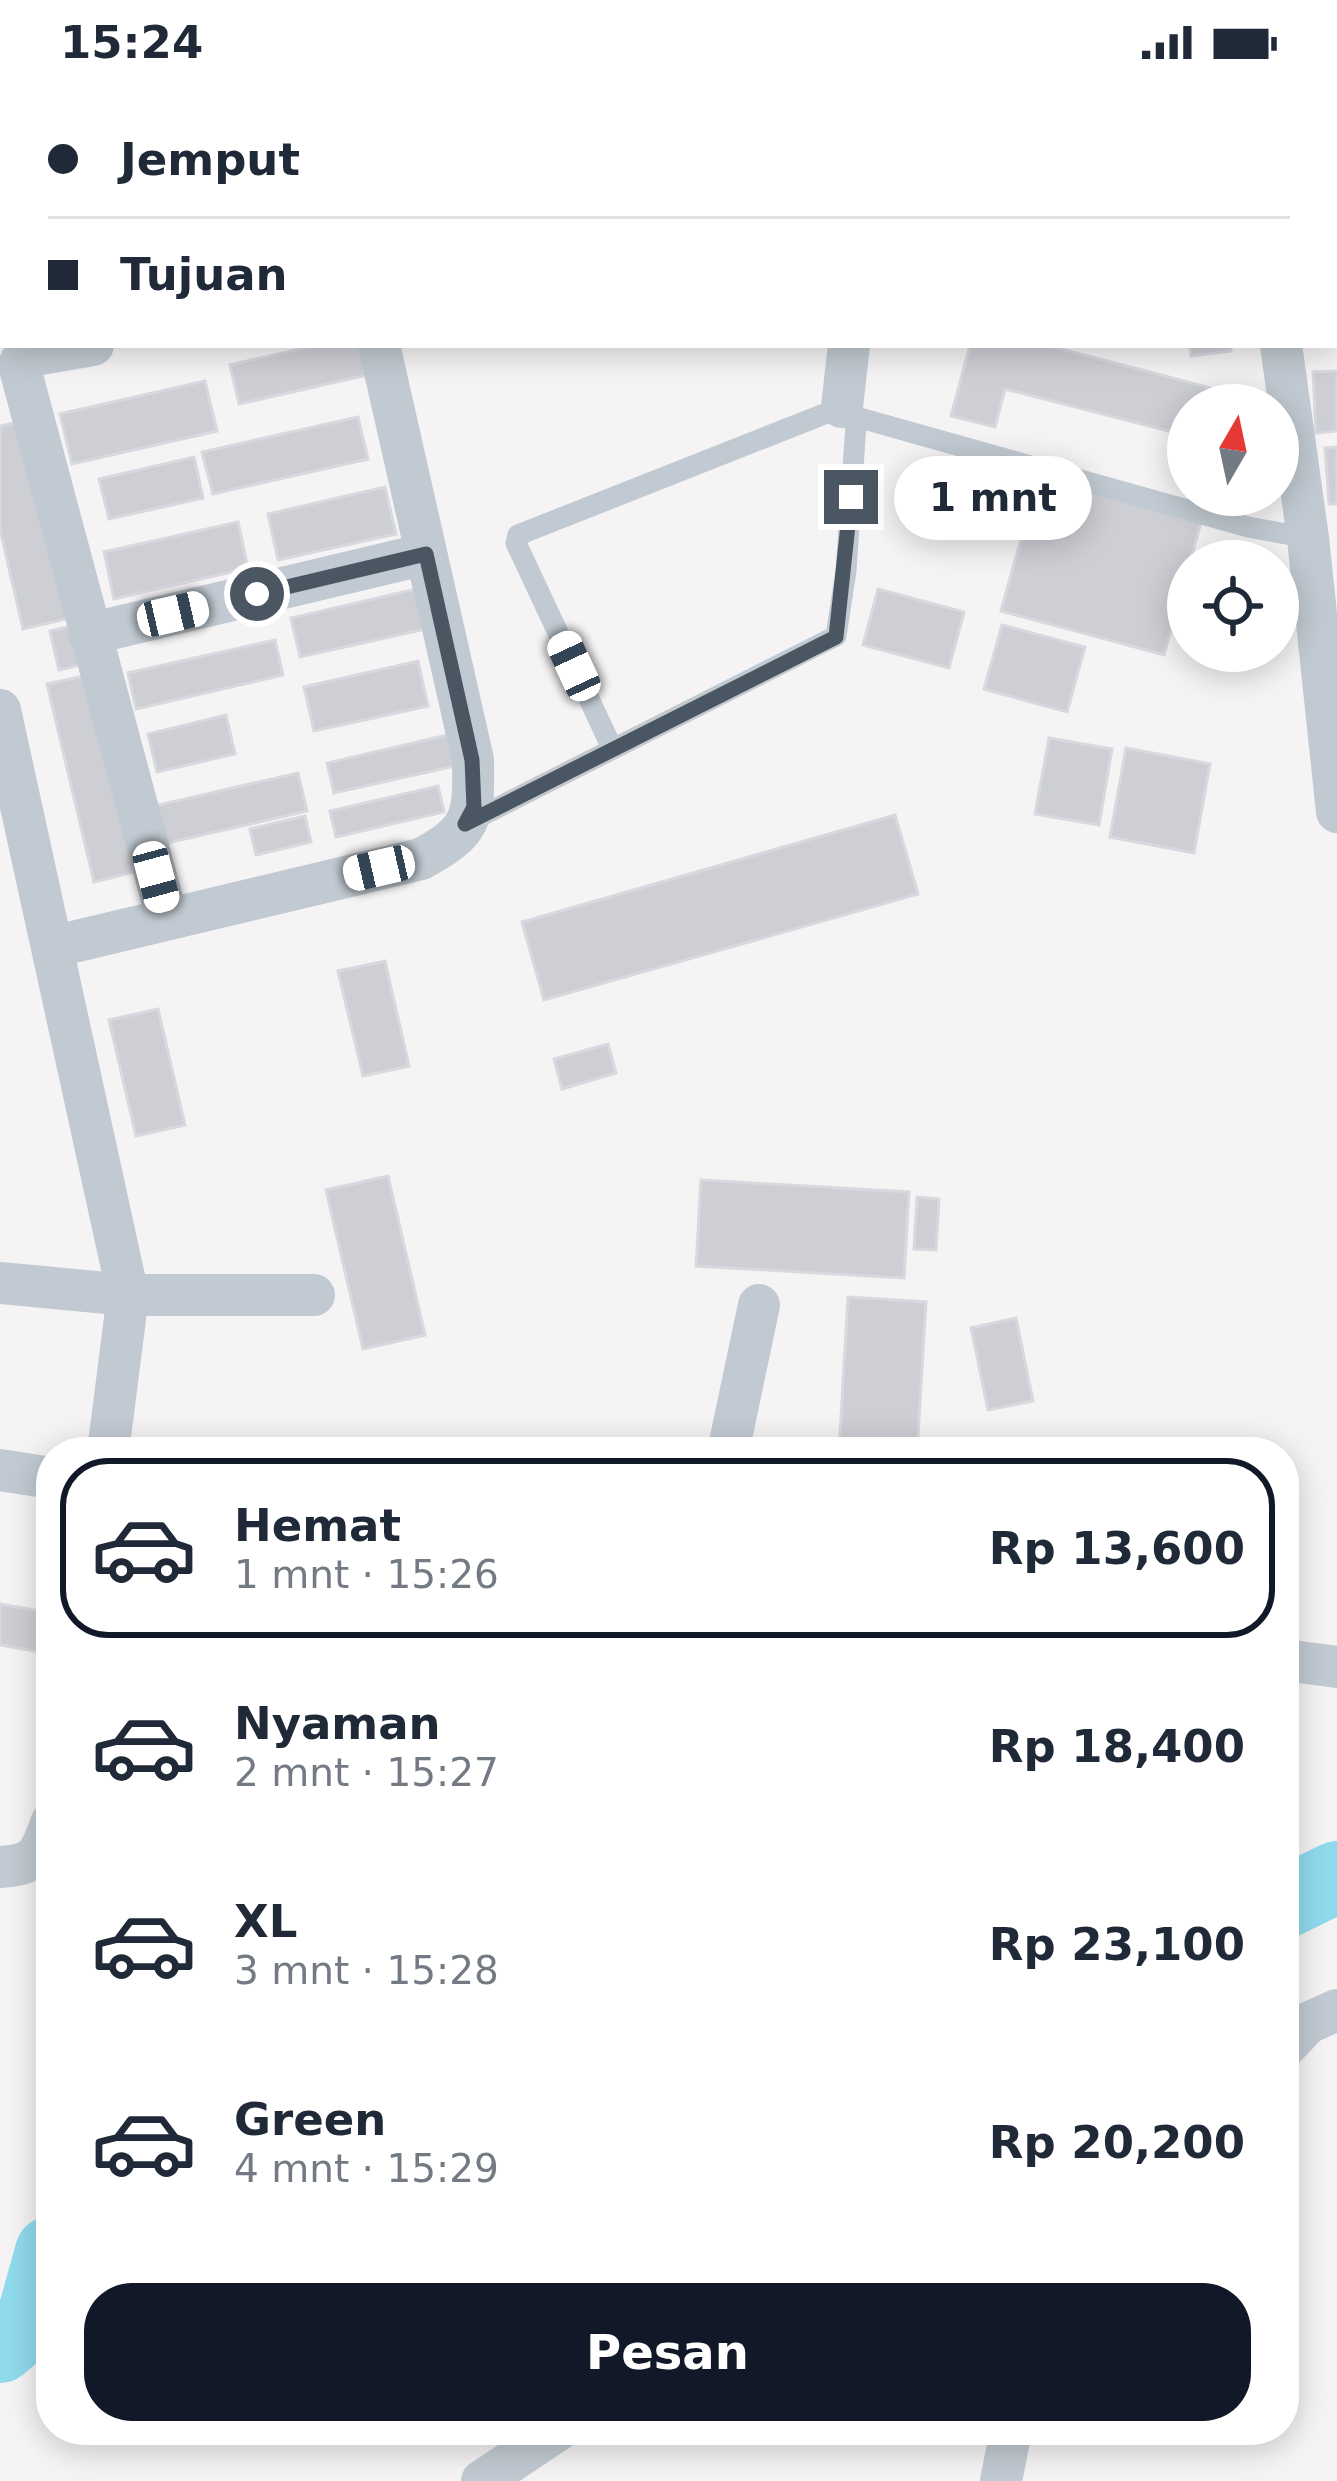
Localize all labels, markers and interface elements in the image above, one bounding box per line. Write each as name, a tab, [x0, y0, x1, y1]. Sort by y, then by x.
text: 15:24	[60, 16, 203, 69]
text: Jemput	[120, 133, 300, 186]
text: Tujuan	[120, 248, 288, 301]
north arrow	[1167, 384, 1299, 516]
map controls	[1167, 384, 1299, 672]
callout: 1 mnt	[893, 455, 1091, 539]
route end	[824, 470, 878, 524]
text: 1 mnt	[929, 475, 1057, 520]
button: locate	[1167, 540, 1299, 672]
route start	[230, 567, 284, 621]
car	[134, 588, 212, 640]
car	[542, 626, 606, 706]
car	[129, 838, 183, 916]
car	[340, 842, 418, 894]
icon: car	[90, 1494, 198, 1602]
text: Hemat	[234, 1499, 401, 1552]
text: Rp 13,600	[989, 1522, 1245, 1575]
text: 1 mnt · 15:26	[234, 1552, 499, 1597]
icon: car	[90, 1692, 198, 1800]
text: Nyaman	[234, 1697, 441, 1750]
text: Rp 18,400	[989, 1720, 1245, 1773]
text: 2 mnt · 15:27	[234, 1750, 499, 1795]
icon: car	[90, 1890, 198, 1998]
text: XL	[234, 1895, 297, 1948]
text: Rp 23,100	[989, 1918, 1245, 1971]
text: 3 mnt · 15:28	[234, 1948, 499, 1993]
icon: car	[90, 2088, 198, 2196]
text: Green	[234, 2093, 386, 2146]
text: Rp 20,200	[989, 2116, 1245, 2169]
text: 4 mnt · 15:29	[234, 2146, 499, 2191]
button: Pesan	[84, 2283, 1251, 2421]

